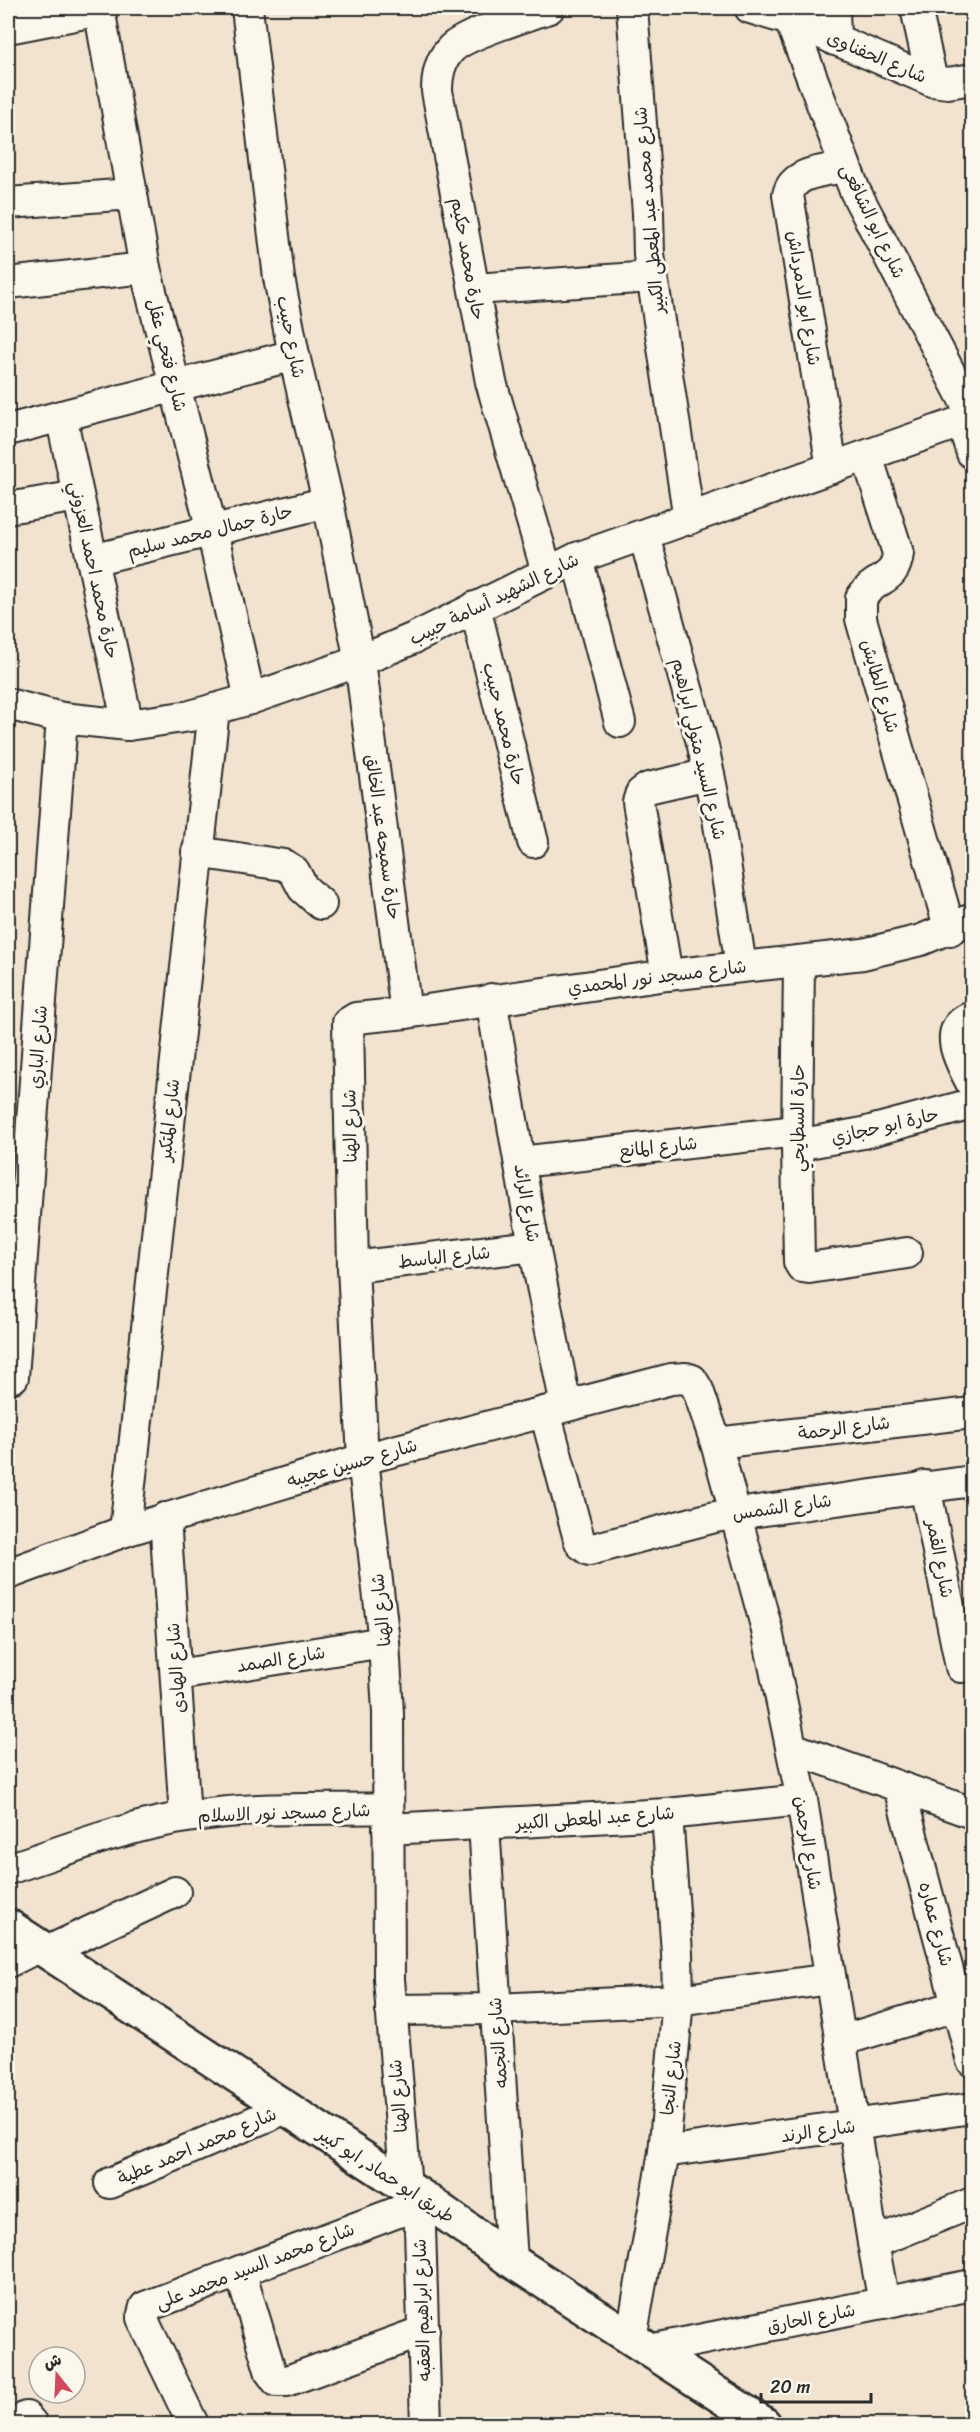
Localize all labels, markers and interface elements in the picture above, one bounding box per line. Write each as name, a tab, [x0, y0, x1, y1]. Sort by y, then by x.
street label: شارع الحفناوى	[822, 22, 932, 92]
street label: شارع محمد عبد المعطى الكبير	[624, 105, 674, 317]
street label: شارع ابو الشافعى	[831, 158, 915, 284]
street label: حارة محمد حكيم	[441, 195, 495, 323]
street label: شارع ابو الدمرداش	[778, 228, 830, 368]
street label: شارع حبيب	[267, 293, 315, 381]
street label: شارع فتحي عقل	[137, 295, 197, 415]
street label: حارة محمد احمد العزوني	[60, 478, 128, 662]
street label: حارة جمال محمد سليم	[124, 495, 296, 567]
street label: شارع الشهيد أسامة حبيب	[403, 544, 585, 654]
street label: شارع الطايش	[851, 635, 909, 737]
street label: شارع السيد متولي ابراهيم	[663, 655, 735, 843]
street label: حارة محمد حبيب	[473, 659, 535, 789]
street label: حارة سميحه عبد الخالق	[356, 752, 410, 922]
street label: شارع مسجد نور المحمدي	[566, 950, 748, 1004]
street label: شارع الباري	[19, 1004, 57, 1090]
street label: حارة السطايحي	[782, 1064, 814, 1172]
street label: شارع المتكبر	[149, 1077, 189, 1165]
street label: شارع الهنا	[333, 1089, 367, 1163]
street label: حارة ابو حجازي	[828, 1098, 942, 1154]
street label: شارع المانع	[617, 1127, 699, 1167]
street label: شارع الرائد	[504, 1161, 550, 1245]
street label: شارع الباسط	[396, 1236, 492, 1278]
street label: شارع الرحمة	[796, 1406, 892, 1450]
street label: شارع حسين عجيبه	[283, 1429, 421, 1497]
street label: شارع الشمس	[730, 1484, 834, 1530]
street label: شارع القمر	[916, 1515, 963, 1601]
street label: شارع الهنا	[361, 1572, 401, 1648]
street label: شارع الهادى	[157, 1622, 195, 1714]
street label: شارع الصمد	[234, 1636, 328, 1682]
street label: شارع مسجد نور الاسلام	[197, 1794, 371, 1832]
street label: شارع الرحمن	[785, 1794, 831, 1892]
street label: شارع عبد المعطى الكبير	[512, 1796, 676, 1840]
street label: شارع عماره	[909, 1878, 963, 1970]
street label: شارع النجمه	[479, 1996, 517, 2090]
street label: شارع النجا	[651, 2039, 691, 2117]
street label: شارع الهنا	[379, 2058, 417, 2134]
street label: شارع محمد احمد عطية	[112, 2098, 282, 2194]
street label: شارع الرند	[779, 2110, 857, 2152]
street label: طريق ابو حماد, ابو كبير	[309, 2117, 461, 2232]
street label: شارع محمد السيد محمد على	[151, 2213, 359, 2319]
street label: شارع ابراهيم العقبه	[404, 2238, 440, 2382]
street label: شارع الحارق	[764, 2294, 858, 2342]
north arrow	[27, 2345, 87, 2405]
text: ش	[40, 2345, 65, 2378]
scale bar	[761, 2366, 870, 2404]
text: 20 m	[770, 2371, 810, 2403]

